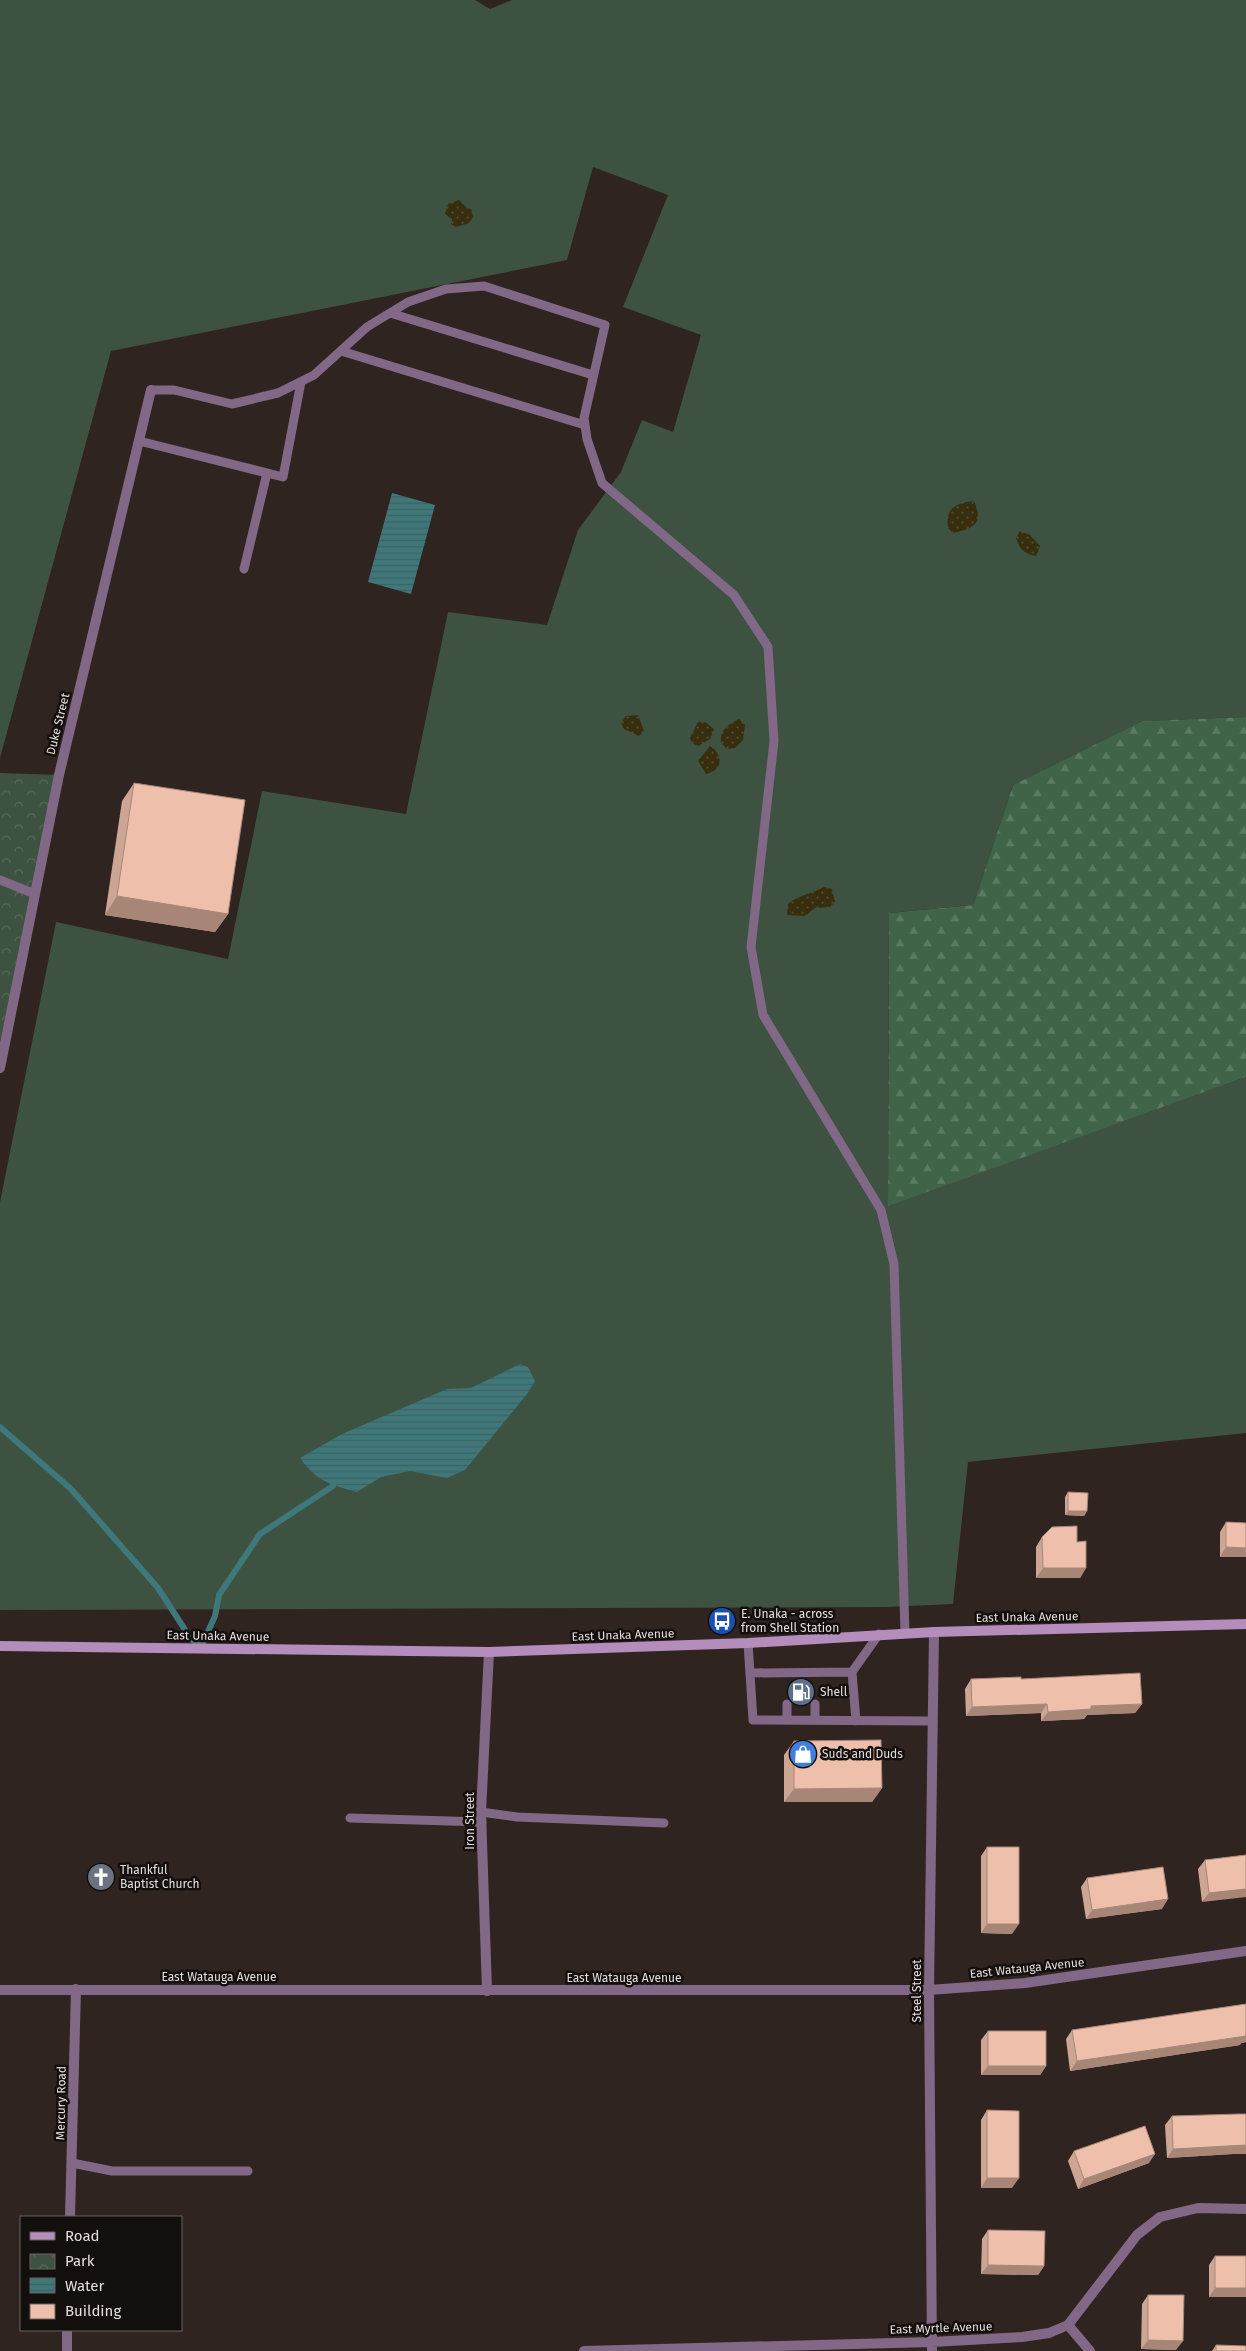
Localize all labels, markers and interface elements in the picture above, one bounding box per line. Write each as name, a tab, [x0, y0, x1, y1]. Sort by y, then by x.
street label: Duke Street	[44, 691, 73, 756]
bus stop icon: E. Unaka - across from Shell Station	[707, 1606, 737, 1636]
place label: E. Unaka - across from Shell Station	[741, 1607, 839, 1635]
street label: East Unaka Avenue	[975, 1609, 1079, 1625]
street label: East Unaka Avenue	[571, 1626, 675, 1644]
street label: East Unaka Avenue	[166, 1628, 270, 1644]
fuel station icon: Shell	[786, 1677, 816, 1707]
place label: Shell	[820, 1685, 848, 1699]
shop icon: Suds and Duds	[788, 1739, 818, 1769]
place label: Suds and Duds	[822, 1747, 903, 1761]
street label: Iron Street	[463, 1792, 477, 1850]
church icon: Thankful Baptist Church	[86, 1862, 116, 1892]
place label: Thankful Baptist Church	[120, 1863, 199, 1891]
street label: East Watauga Avenue	[969, 1955, 1085, 1981]
street label: Steel Street	[910, 1959, 924, 2023]
street label: East Watauga Avenue	[161, 1970, 277, 1984]
street label: East Watauga Avenue	[566, 1971, 682, 1985]
street label: Mercury Road	[53, 2066, 69, 2140]
legend	[20, 2216, 182, 2331]
text: Road	[65, 2227, 100, 2245]
text: Park	[65, 2252, 95, 2270]
text: Water	[65, 2277, 104, 2295]
text: Building	[65, 2302, 121, 2320]
street label: East Myrtle Avenue	[889, 2319, 993, 2337]

